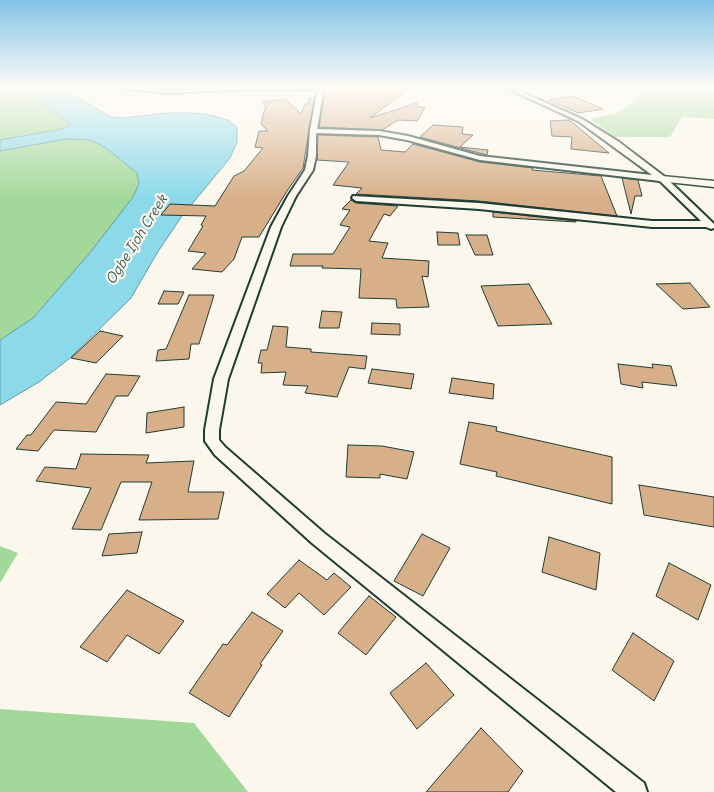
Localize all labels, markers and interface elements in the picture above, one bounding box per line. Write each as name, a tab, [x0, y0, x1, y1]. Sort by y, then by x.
water label: Ogbe Ijoh Creek	[103, 192, 171, 288]

